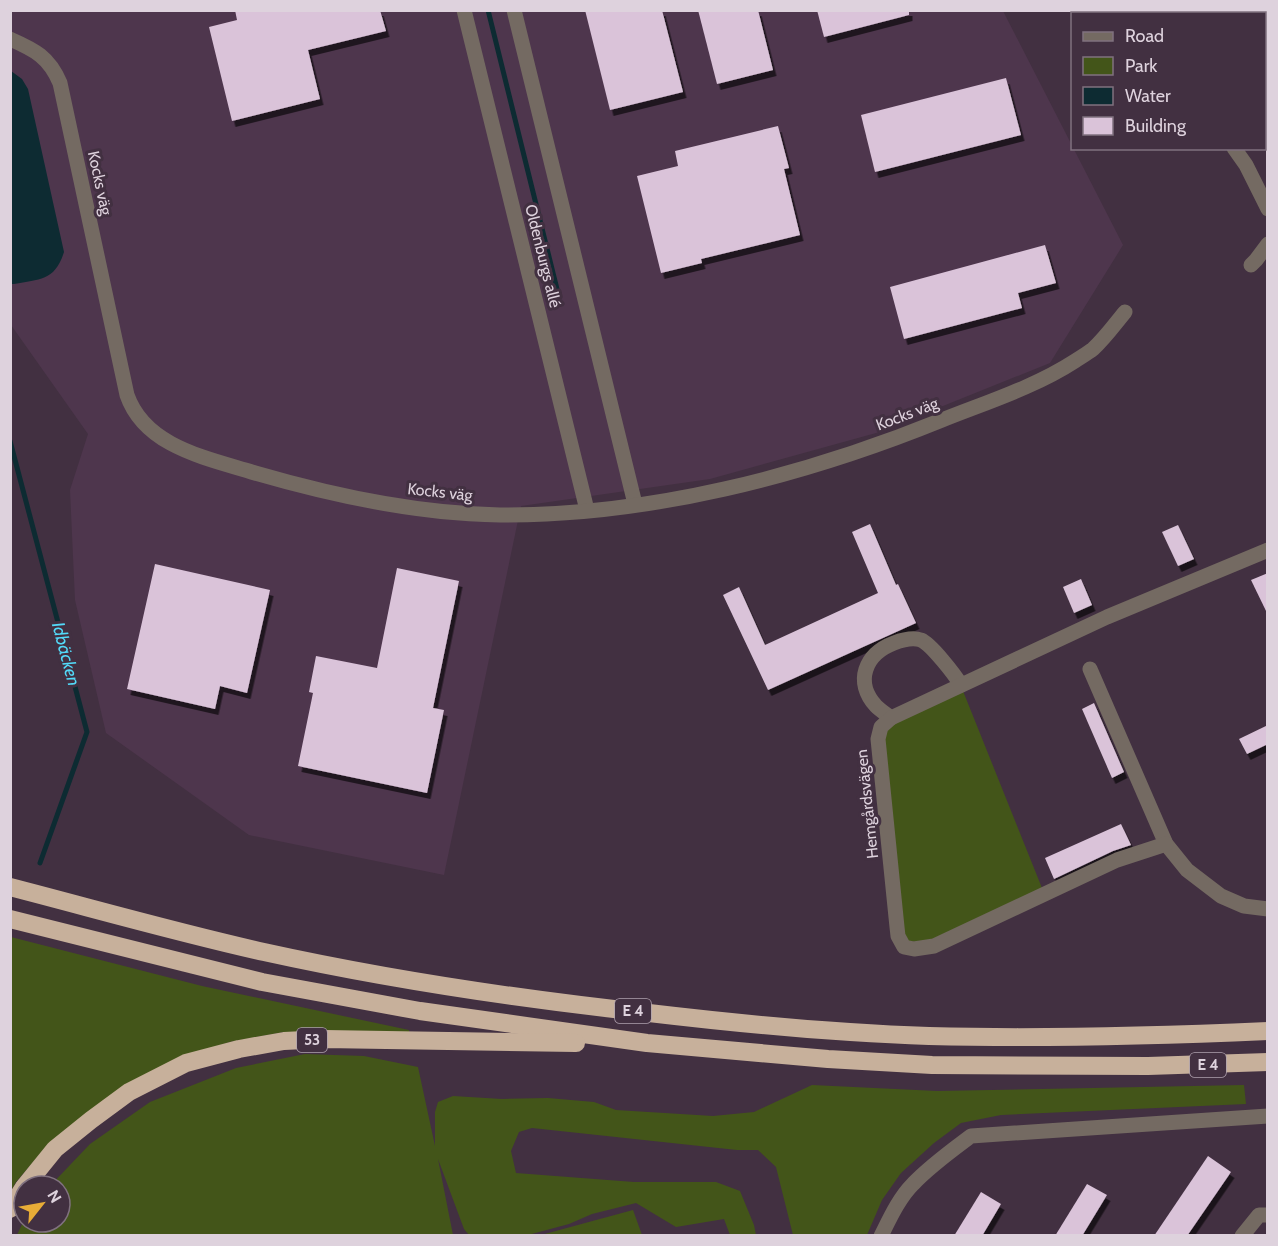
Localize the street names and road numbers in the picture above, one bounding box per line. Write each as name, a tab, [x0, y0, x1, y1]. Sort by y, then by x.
street label: Kocks väg	[84, 149, 116, 218]
street label: Oldenburgs allé	[521, 202, 565, 310]
street label: Kocks väg	[873, 393, 942, 435]
street label: Kocks väg	[406, 479, 475, 505]
street label: Hemgårdsvägen	[852, 748, 882, 860]
road number: E 4	[615, 999, 651, 1023]
road number: 53	[297, 1028, 327, 1052]
road number: E 4	[1190, 1053, 1226, 1077]

